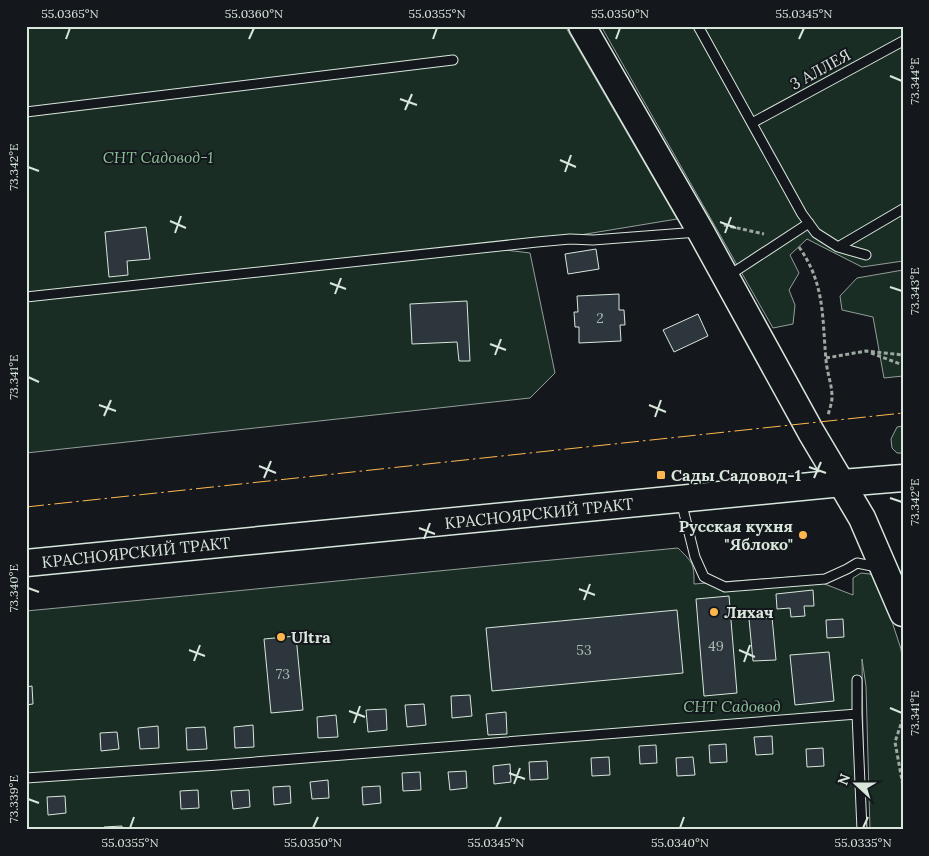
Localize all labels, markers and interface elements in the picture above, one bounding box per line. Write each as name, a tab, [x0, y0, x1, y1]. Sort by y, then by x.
text: 55.0365°N	[41, 6, 99, 21]
text: 55.0360°N	[225, 6, 283, 21]
text: 55.0355°N	[408, 6, 466, 21]
text: 55.0350°N	[591, 6, 649, 21]
text: 55.0345°N	[775, 6, 833, 21]
street label: 3 АЛЛЕЯ	[786, 44, 854, 94]
text: 73.344°E	[907, 57, 922, 105]
text: 73.342°E	[6, 143, 21, 191]
park label: СНТ Садовод-1	[103, 147, 213, 167]
text: 73.343°E	[907, 267, 922, 315]
house number: 2	[596, 309, 604, 327]
text: 73.341°E	[6, 354, 21, 400]
place label: Сады Садовод-1	[671, 465, 801, 485]
marker: Сады Садовод-1	[655, 469, 667, 481]
text: 73.342°E	[907, 478, 922, 526]
street label: КРАСНОЯРСКИЙ ТРАКТ	[444, 493, 634, 533]
place label: Русская кухня "Яблоко"	[679, 516, 793, 554]
marker: Русская кухня "Яблоко"	[797, 529, 809, 541]
street label: КРАСНОЯРСКИЙ ТРАКТ	[41, 532, 231, 572]
text: 73.340°E	[6, 564, 21, 612]
place label: Лихач	[724, 602, 774, 622]
marker: Лихач	[708, 606, 720, 618]
place label: Ultra	[291, 627, 331, 647]
marker: Ultra	[275, 631, 287, 643]
house number: 49	[708, 637, 724, 655]
house number: 53	[576, 641, 592, 659]
house number: 73	[276, 665, 290, 683]
text: 73.341°E	[907, 690, 922, 736]
park label: СНТ Садовод	[683, 696, 781, 716]
north arrow	[832, 758, 882, 808]
text: N	[834, 771, 854, 788]
text: 73.339°E	[6, 775, 21, 823]
text: 55.0355°N	[101, 835, 159, 850]
text: 55.0350°N	[284, 835, 342, 850]
text: 55.0345°N	[467, 835, 525, 850]
text: 55.0340°N	[651, 835, 709, 850]
text: 55.0335°N	[834, 835, 892, 850]

